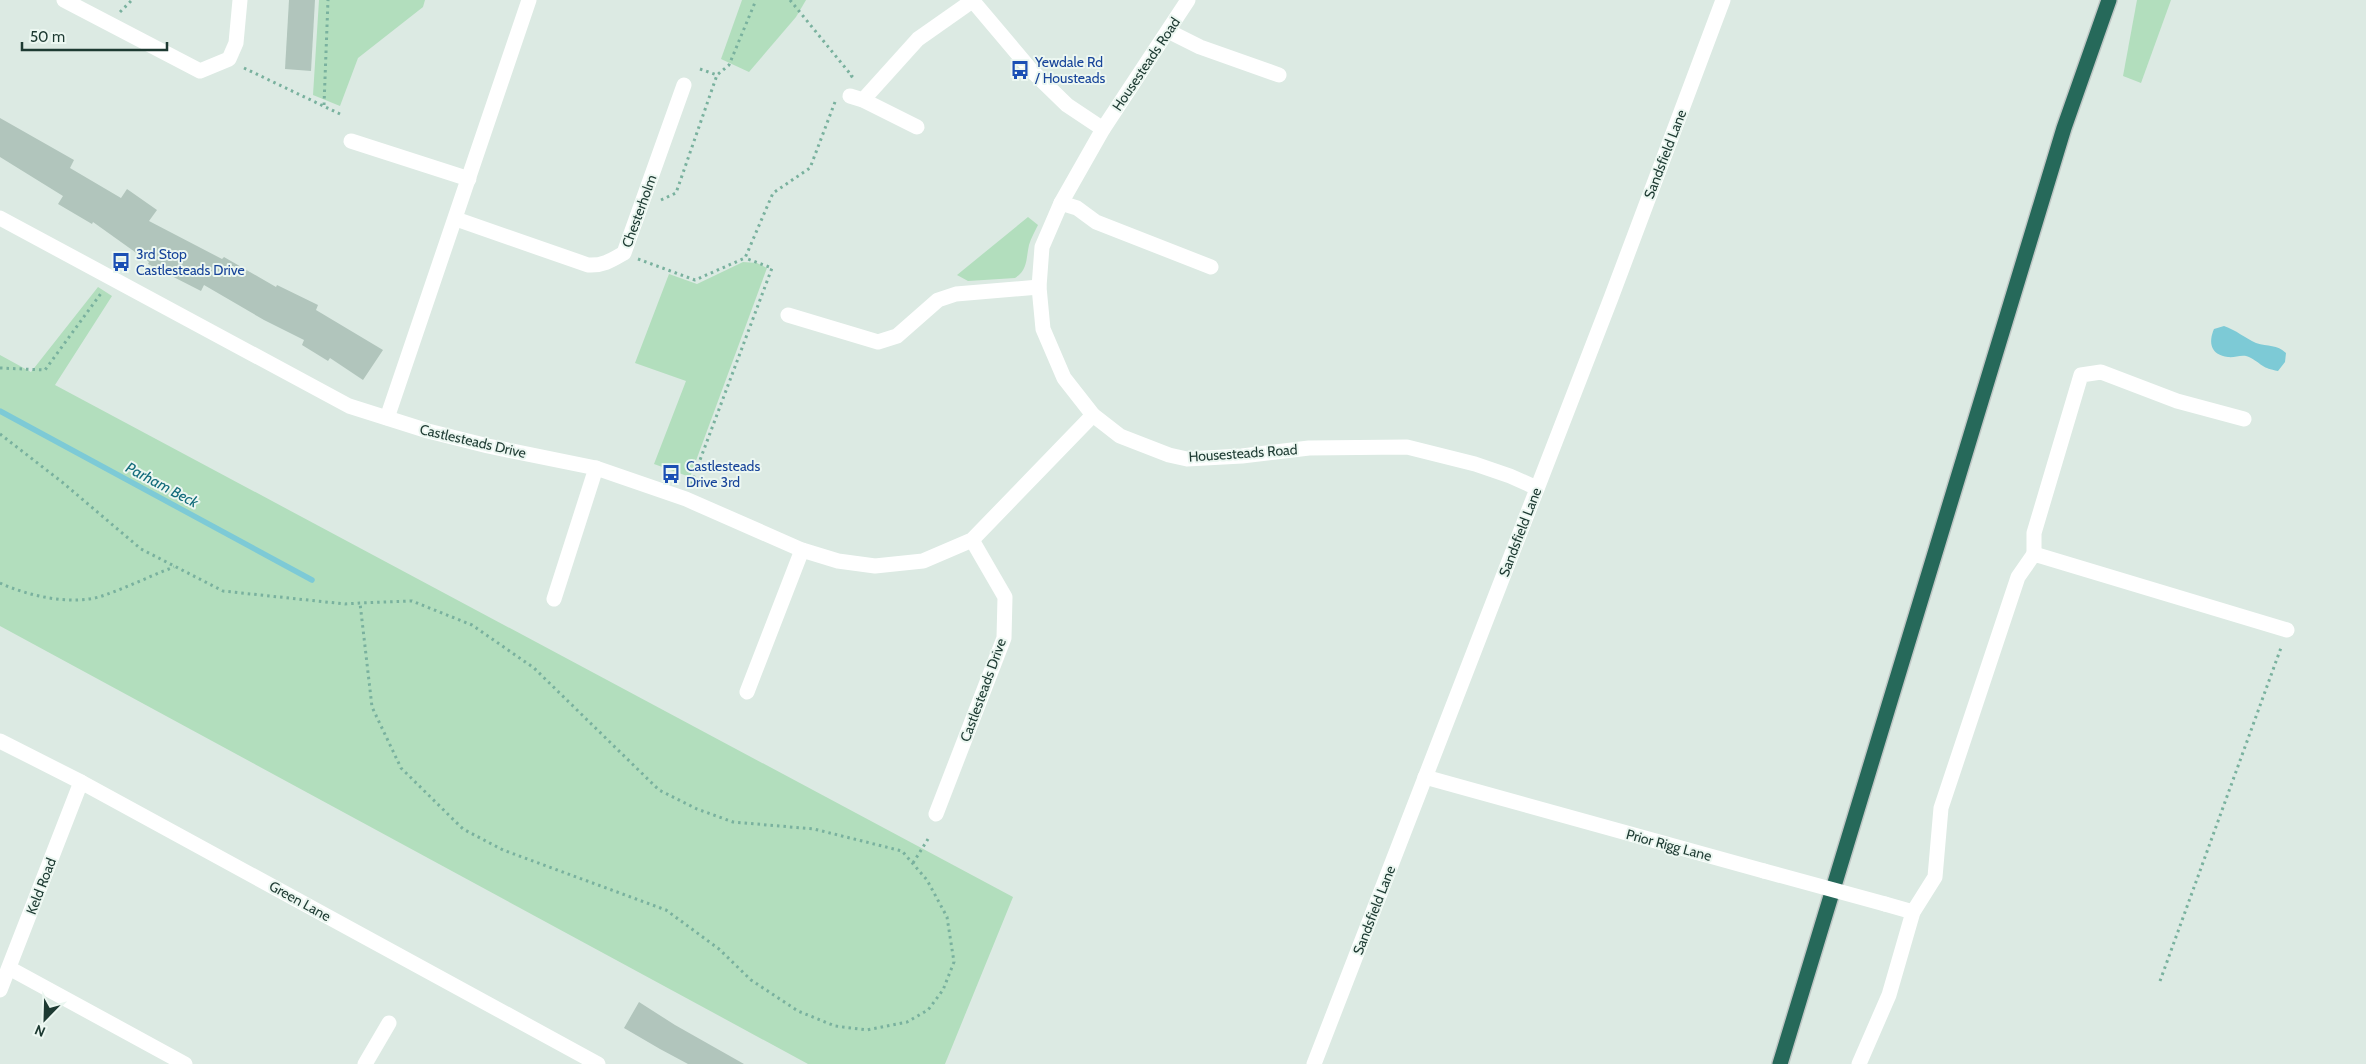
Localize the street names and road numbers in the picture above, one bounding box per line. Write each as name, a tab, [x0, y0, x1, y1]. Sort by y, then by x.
street label: Housesteads Road	[1108, 14, 1184, 114]
street label: Sandsfield Lane	[1640, 107, 1690, 201]
street label: Chesterholm	[617, 172, 661, 250]
street label: Castlesteads Drive	[418, 420, 528, 462]
street label: Housesteads Road	[1188, 440, 1298, 466]
street label: Sandsfield Lane	[1495, 485, 1545, 579]
street label: Castlesteads Drive	[956, 636, 1010, 744]
street label: Prior Rigg Lane	[1624, 825, 1714, 865]
street label: Keld Road	[22, 855, 60, 917]
street label: Sandsfield Lane	[1349, 863, 1399, 957]
street label: Green Lane	[266, 877, 334, 925]

